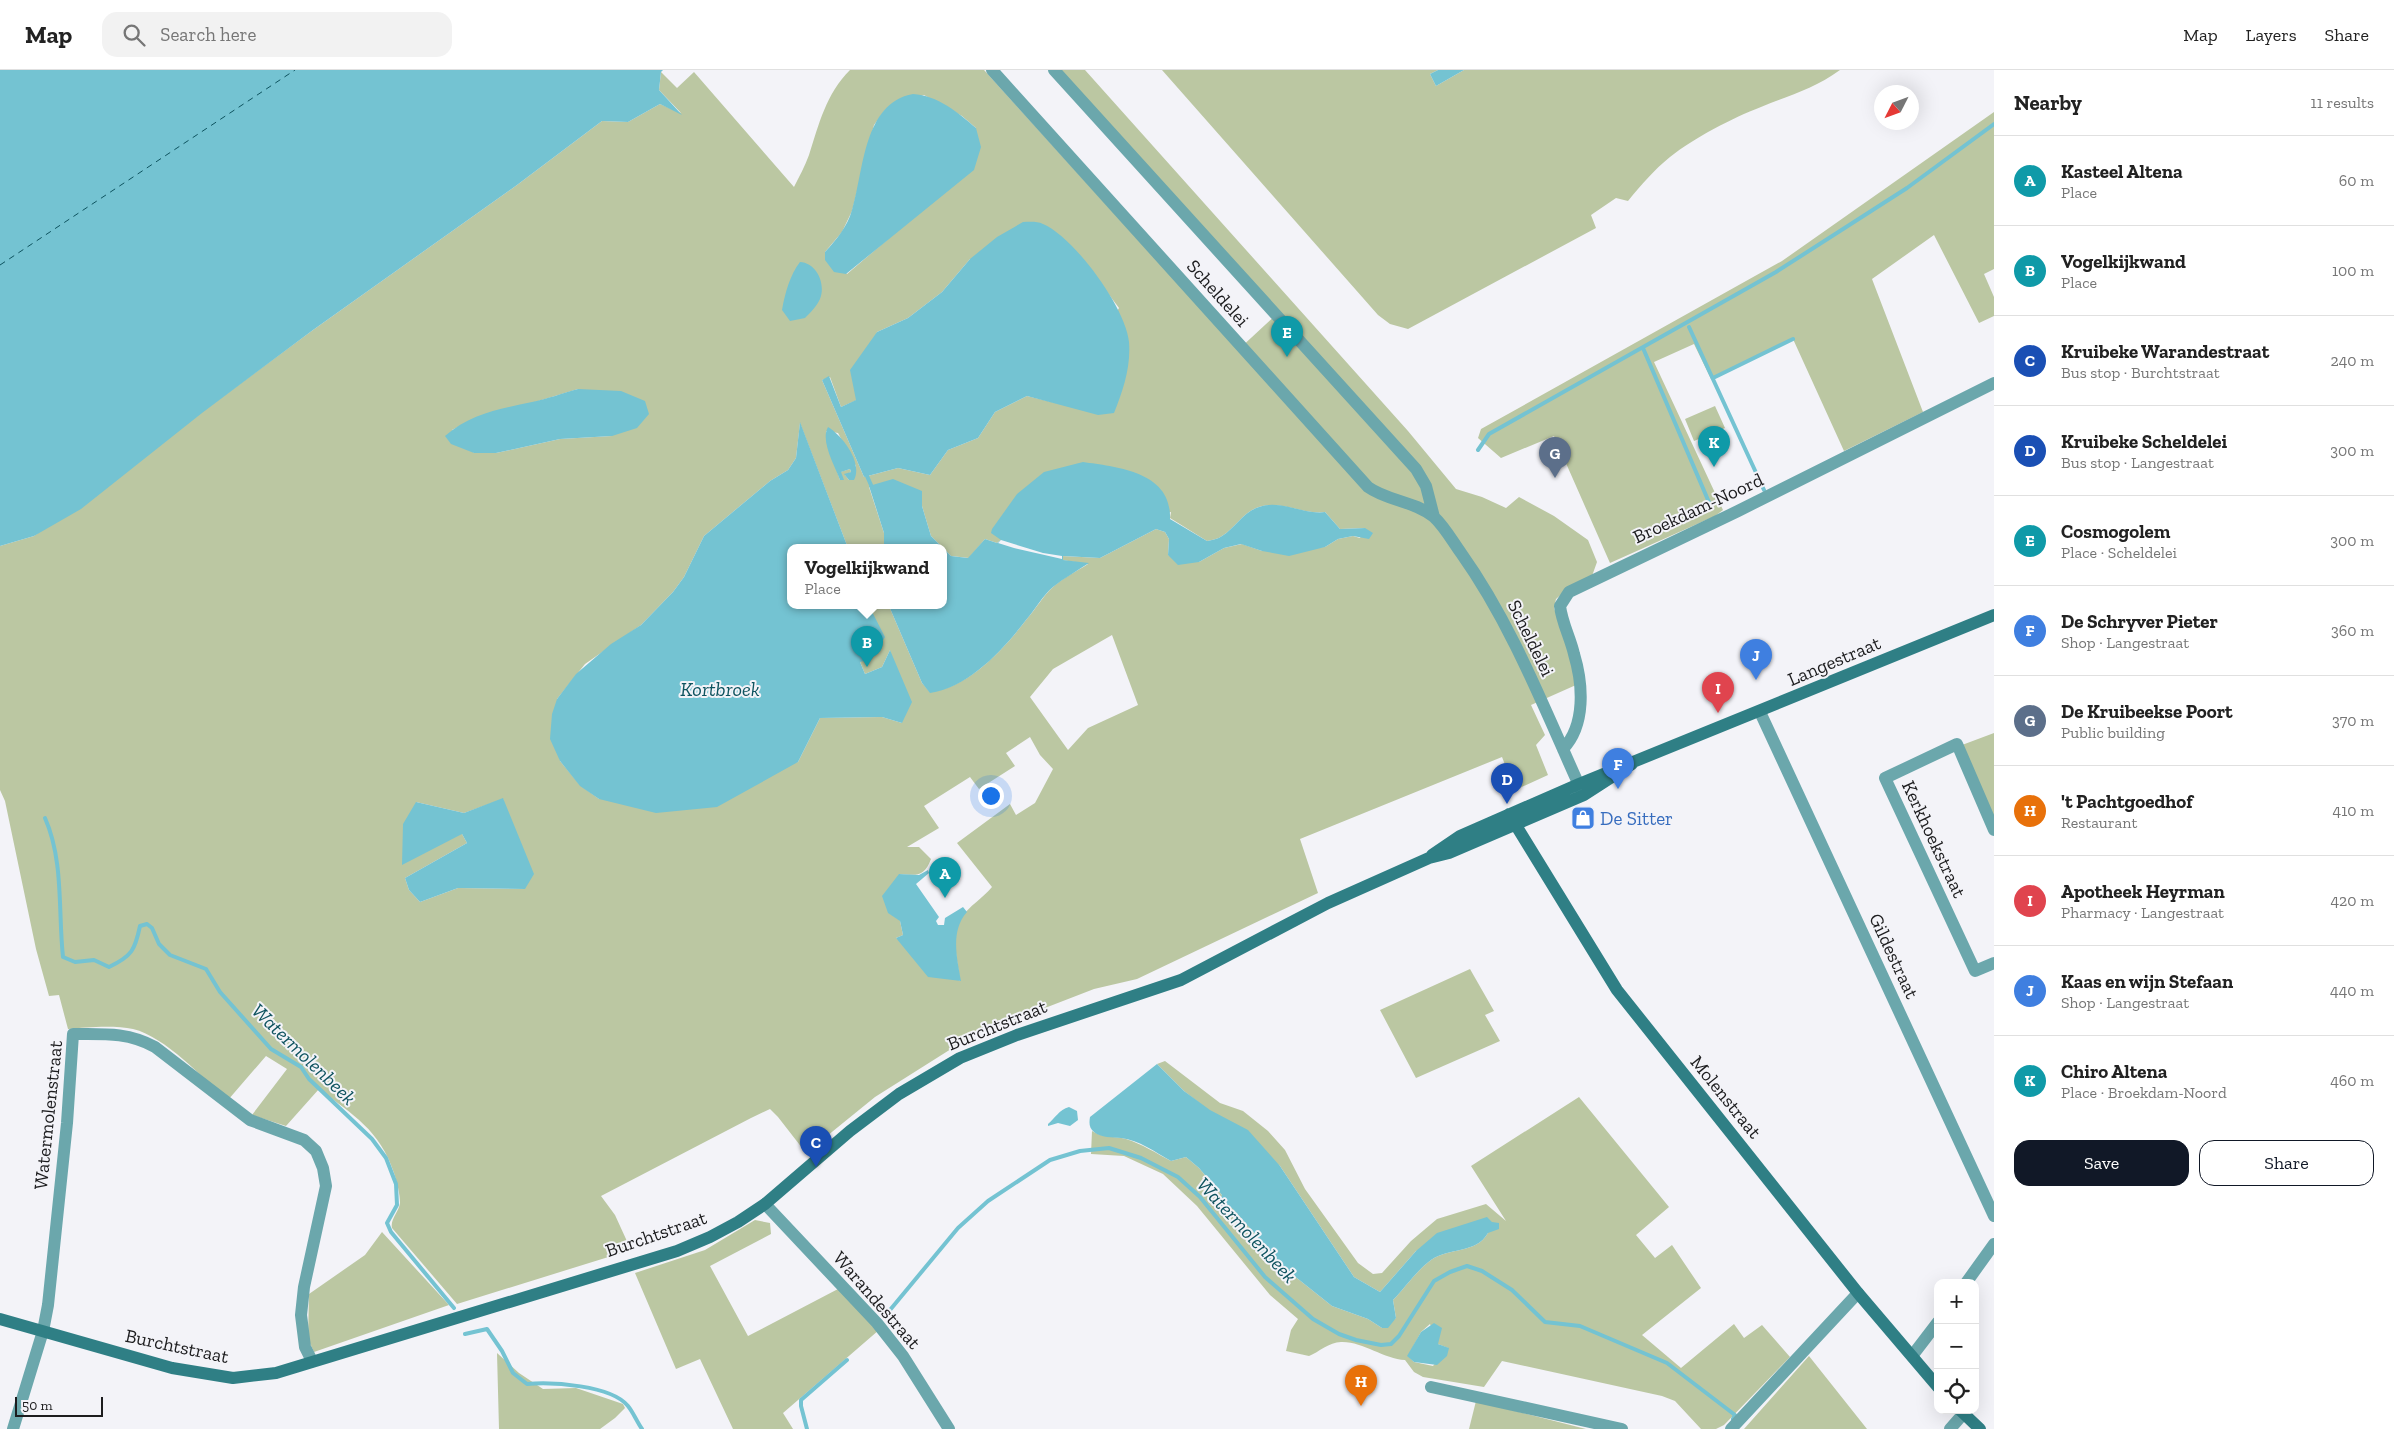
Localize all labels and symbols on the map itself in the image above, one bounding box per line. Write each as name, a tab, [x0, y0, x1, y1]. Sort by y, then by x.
north arrow	[1874, 85, 1919, 130]
street label: Scheldelei	[1182, 255, 1254, 331]
pin: E	[1271, 316, 1303, 357]
pin: K	[1698, 426, 1730, 467]
pin: G	[1539, 437, 1571, 478]
street label: Broekdam-Noord	[1629, 468, 1767, 548]
street label: Scheldelei	[1503, 596, 1559, 680]
pin: B	[851, 626, 883, 667]
street label: Langestraat	[1784, 631, 1884, 691]
pin: J	[1740, 639, 1772, 680]
pin: I	[1702, 672, 1734, 713]
water label: Kortbroek	[680, 677, 760, 701]
pin: F	[1602, 748, 1634, 789]
pin: D	[1491, 763, 1523, 804]
street label: Kerkhoekstraat	[1897, 777, 1971, 901]
your location	[978, 783, 1004, 809]
shop icon: De Sitter	[1570, 805, 1596, 831]
place label: De Sitter	[1600, 807, 1673, 830]
pin: A	[929, 857, 961, 898]
street label: Gildestraat	[1864, 910, 1924, 1002]
street label: Burchtstraat	[944, 995, 1050, 1055]
water label: Watermolenbeek	[247, 998, 361, 1110]
street label: Watermolenstraat	[29, 1039, 67, 1191]
street label: Molenstraat	[1686, 1051, 1766, 1143]
pin: C	[800, 1126, 832, 1167]
water label: Watermolenbeek	[1192, 1172, 1302, 1288]
street label: Burchtstraat	[602, 1206, 710, 1262]
street label: Warandestraat	[828, 1246, 926, 1354]
street label: Burchtstraat	[123, 1324, 231, 1368]
pin: H	[1345, 1365, 1377, 1406]
scale bar	[15, 1394, 102, 1417]

